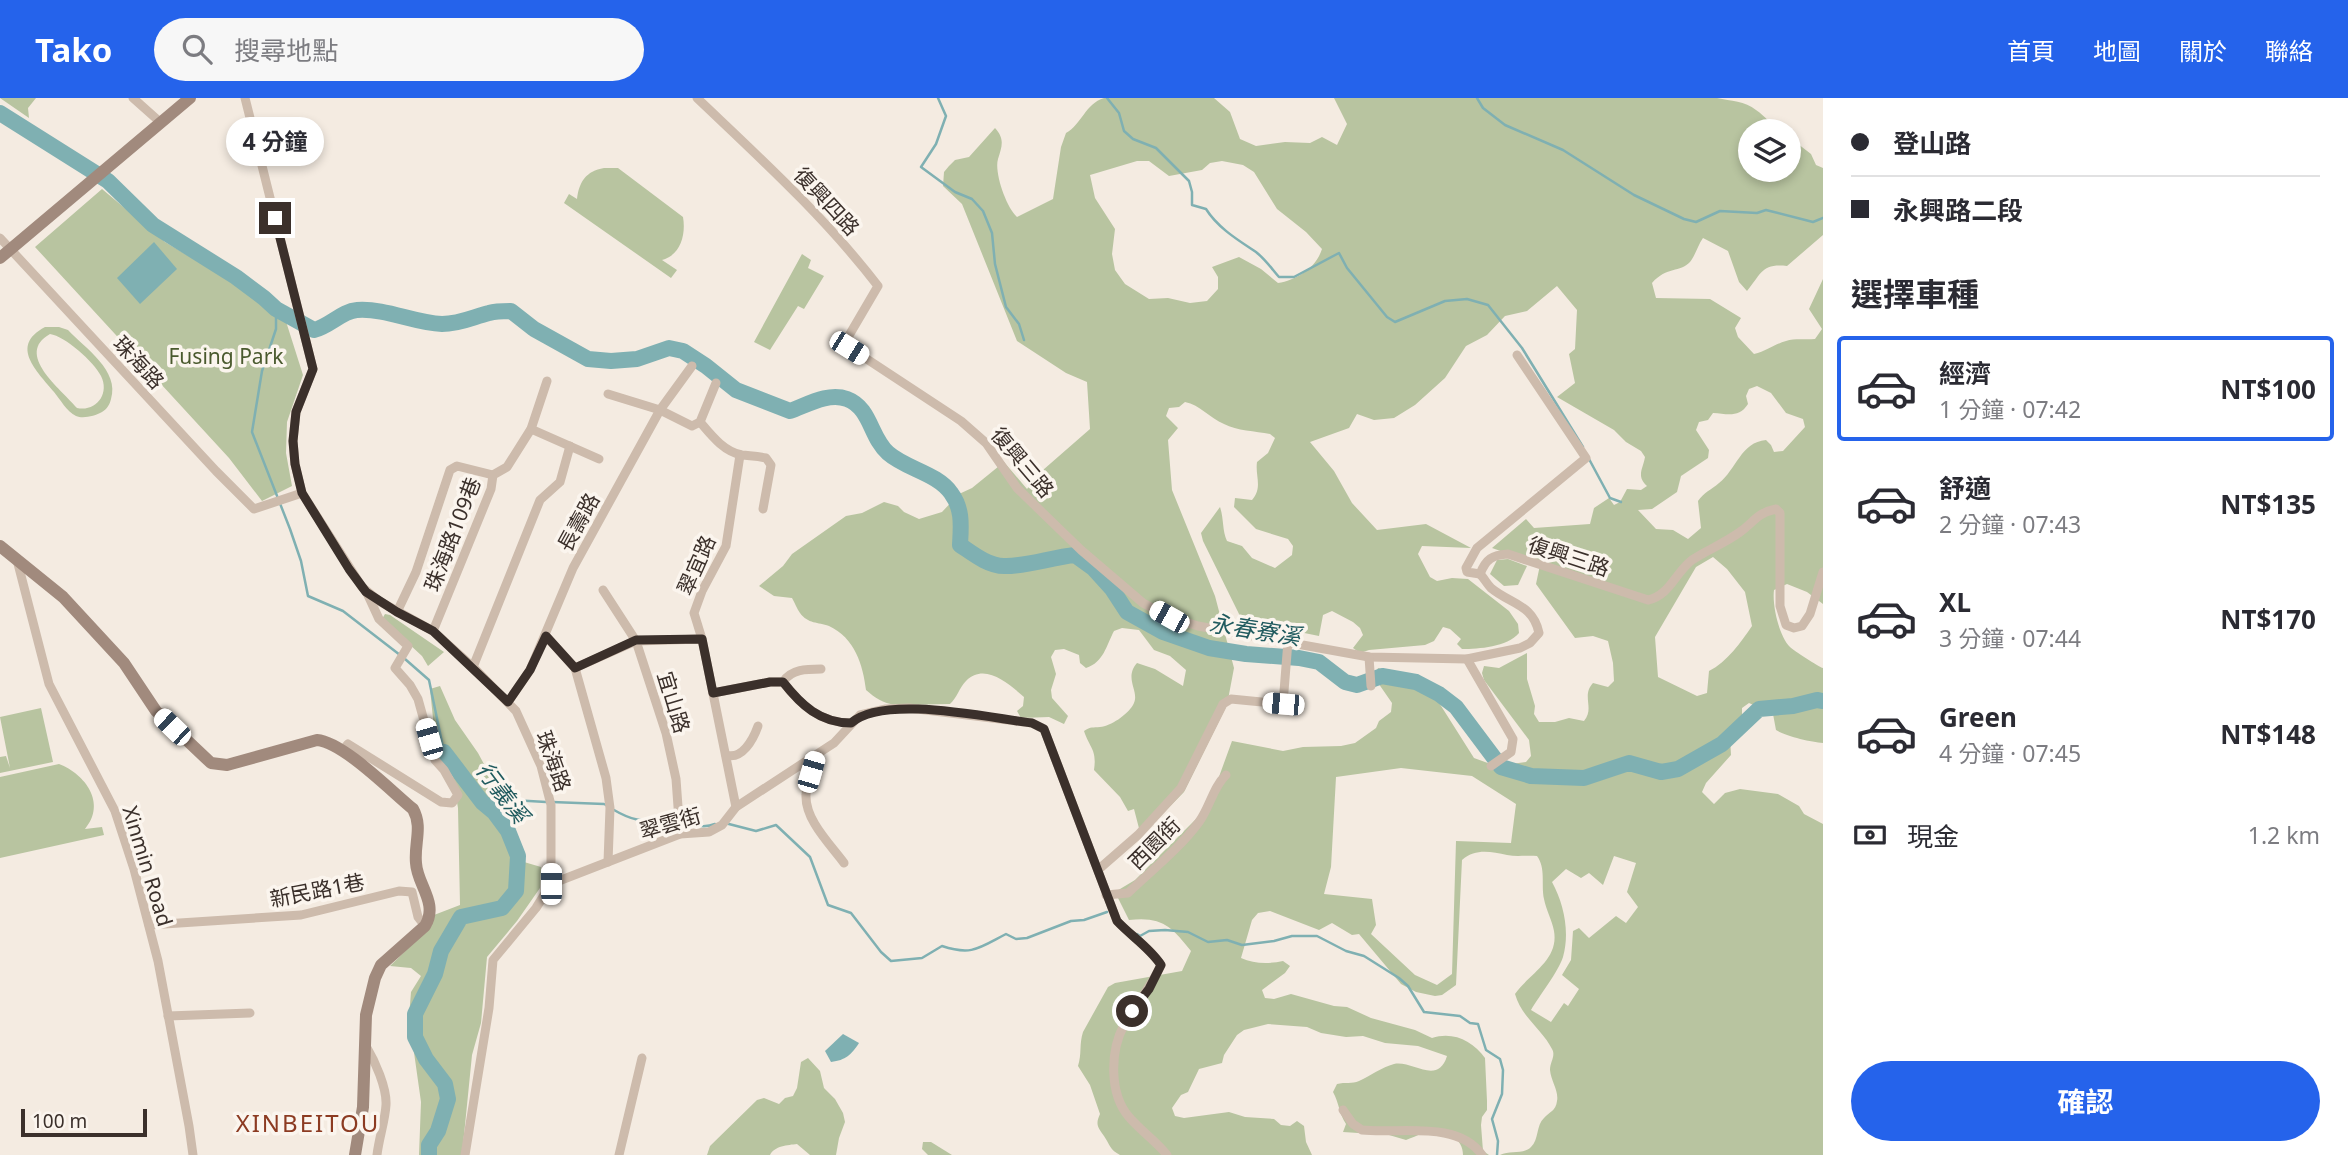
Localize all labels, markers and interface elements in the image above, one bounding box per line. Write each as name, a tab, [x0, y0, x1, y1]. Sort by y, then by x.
search box	[154, 18, 644, 81]
text: Tako	[35, 27, 112, 72]
icon: search	[178, 30, 216, 68]
text: 搜尋地點	[234, 32, 338, 68]
text: 首頁	[2007, 34, 2055, 67]
text: 地圖	[2093, 34, 2141, 67]
text: 關於	[2179, 34, 2227, 67]
text: 聯絡	[2265, 34, 2313, 67]
callout: 4 分鐘	[226, 116, 324, 166]
map controls	[1738, 119, 1801, 182]
button: layers	[1738, 119, 1801, 182]
text: 4 分鐘	[242, 125, 308, 157]
text: 登山路	[1893, 125, 1971, 161]
street label: 復興四路	[788, 161, 866, 241]
text: 永興路二段	[1893, 192, 2023, 228]
route end	[259, 202, 291, 234]
text: 選擇車種	[1851, 272, 1979, 315]
car	[826, 328, 873, 368]
street label: 珠海路	[107, 329, 171, 395]
park label: Fusing Park	[168, 342, 284, 370]
text: 經濟	[1939, 355, 1991, 391]
icon: car	[1855, 357, 1918, 420]
text: NT$100	[2220, 371, 2316, 407]
text: 1 分鐘 · 07:42	[1939, 393, 2081, 425]
street label: 復興三路	[985, 421, 1061, 503]
text: 舒適	[1939, 470, 1991, 506]
icon: car	[1855, 472, 1918, 535]
street label: 珠海路109巷	[417, 473, 487, 595]
text: NT$135	[2220, 486, 2316, 522]
street label: 長壽路	[550, 488, 606, 556]
text: 2 分鐘 · 07:43	[1939, 508, 2081, 540]
street label: 復興三路	[1525, 530, 1613, 582]
street label: 翠宜路	[670, 531, 722, 599]
text: XL	[1939, 584, 1971, 620]
icon: car	[1855, 587, 1918, 650]
car	[1146, 598, 1193, 636]
text: NT$170	[2220, 601, 2316, 637]
water label: 永春寮溪	[1207, 606, 1306, 652]
text: 3 分鐘 · 07:44	[1939, 622, 2081, 654]
street label: 宜山路	[651, 668, 697, 736]
car	[1262, 692, 1305, 716]
text: Green	[1939, 699, 2017, 735]
icon: car	[1855, 702, 1918, 765]
car	[150, 705, 195, 749]
car	[414, 716, 445, 762]
text: NT$148	[2220, 716, 2316, 752]
street label: 珠海路	[530, 727, 578, 795]
text: 4 分鐘 · 07:45	[1939, 737, 2081, 769]
car	[796, 749, 827, 795]
water label: 行義溪	[469, 755, 538, 832]
street label: 翠雲街	[636, 801, 704, 845]
street label: Xinmin Road	[116, 802, 180, 930]
street label: 西園街	[1122, 811, 1186, 875]
icon: cash	[1851, 816, 1889, 854]
text: 現金	[1907, 818, 1959, 854]
text: 1.2 km	[2248, 819, 2320, 851]
car	[541, 863, 562, 905]
street label: 新民路1巷	[267, 867, 367, 913]
route start	[1116, 995, 1148, 1027]
button: 確認	[1851, 1061, 2320, 1141]
scale bar	[21, 1106, 147, 1138]
district label: XINBEITOU	[236, 1106, 380, 1139]
text: 100 m	[32, 1108, 87, 1134]

